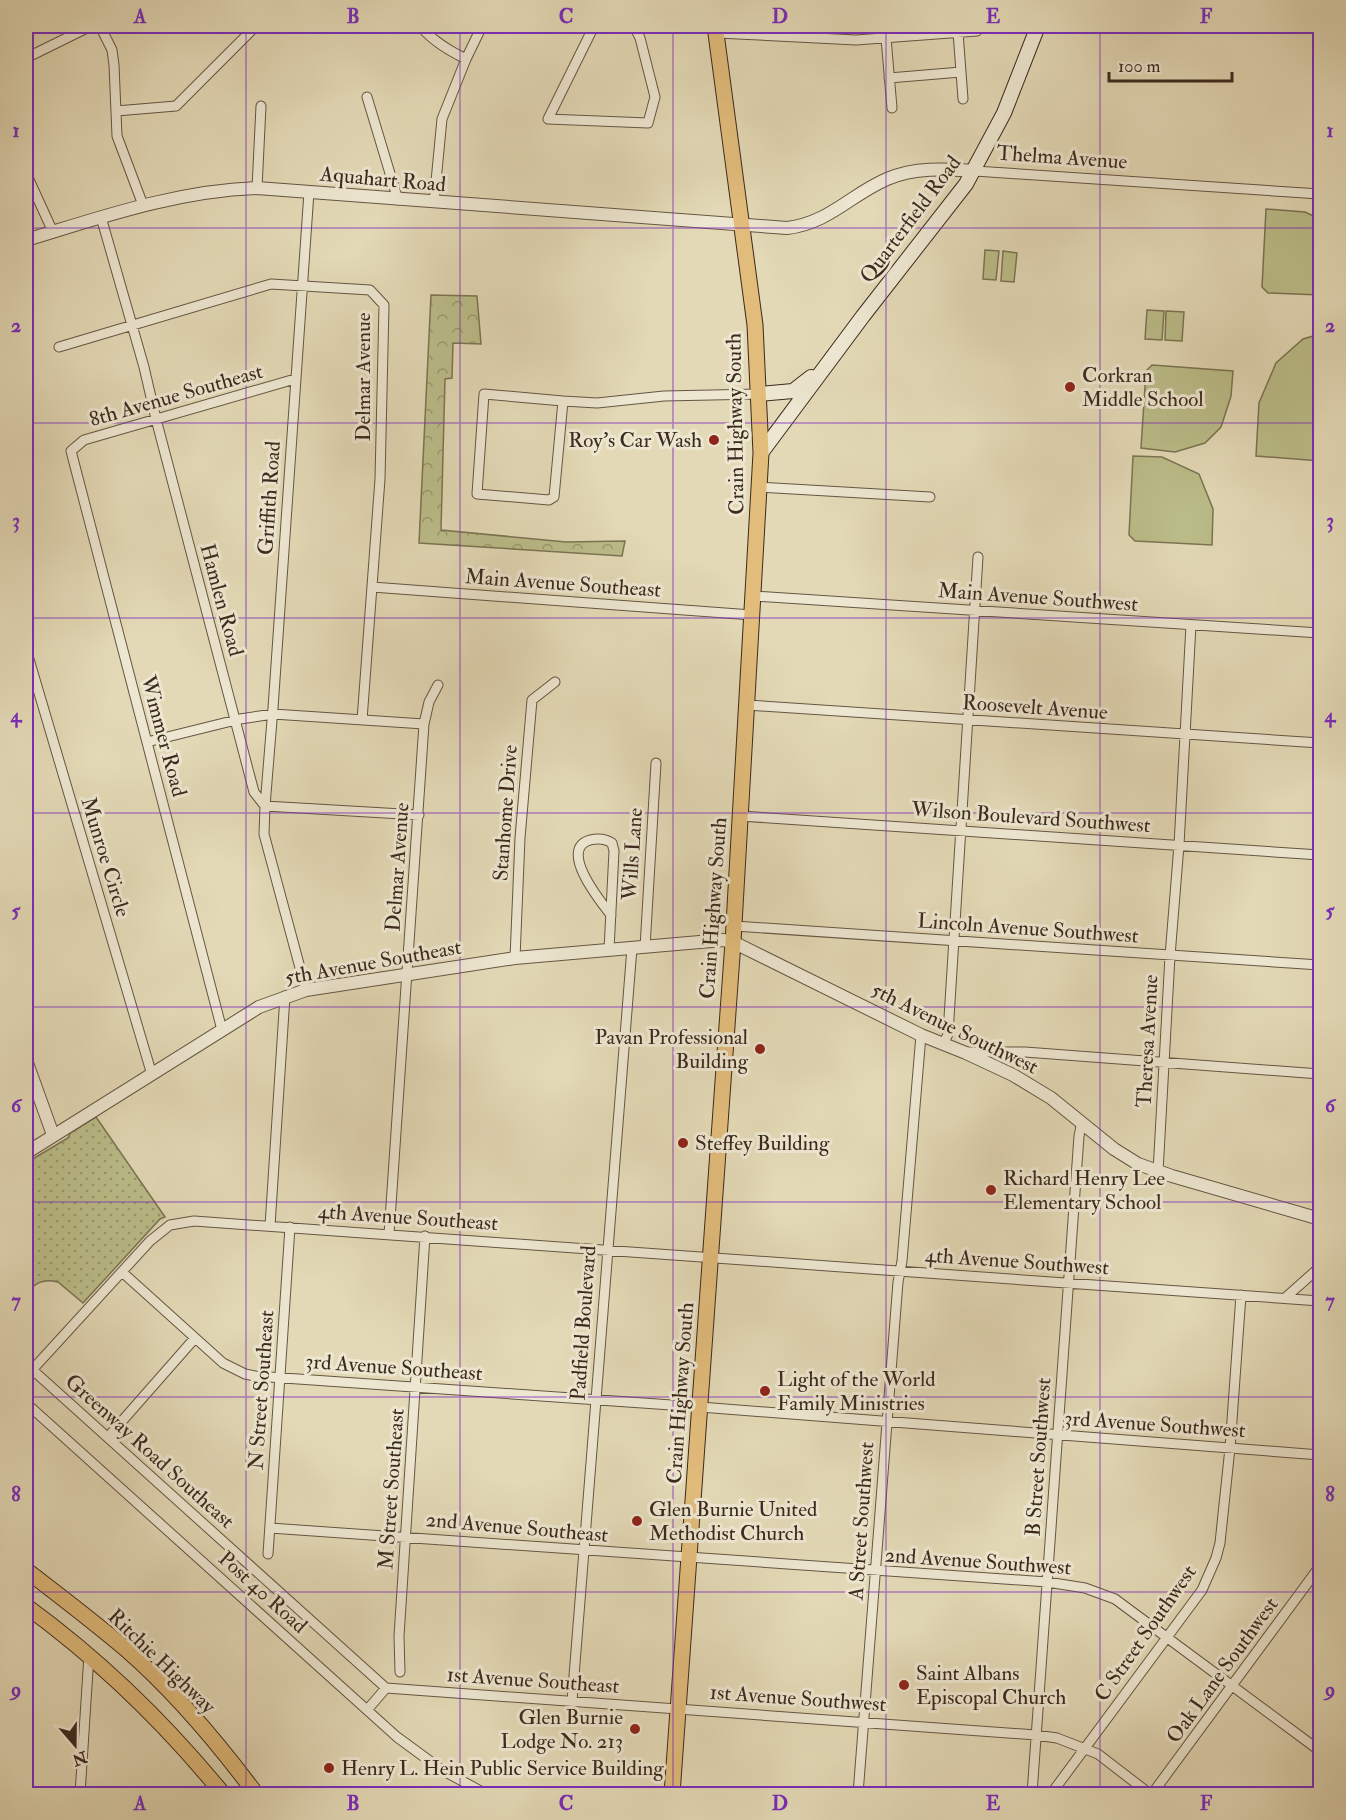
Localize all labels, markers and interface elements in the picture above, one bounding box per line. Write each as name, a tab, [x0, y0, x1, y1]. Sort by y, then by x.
text: A	[133, 4, 147, 29]
text: B	[346, 4, 360, 29]
text: C	[559, 4, 573, 29]
text: D	[772, 4, 788, 29]
text: E	[986, 4, 1001, 29]
text: F	[1200, 4, 1213, 29]
scale bar	[1109, 45, 1232, 83]
text: 100 m	[1118, 55, 1161, 78]
text: 1	[12, 118, 20, 143]
text: 1	[1326, 118, 1334, 143]
street label: Thelma Avenue	[996, 139, 1128, 176]
street label: Quarterfield Road	[854, 150, 968, 288]
street label: Aquahart Road	[318, 160, 448, 199]
street label: Delmar Avenue	[350, 312, 377, 442]
text: 2	[11, 313, 21, 338]
text: 2	[1325, 313, 1335, 338]
street label: Crain Highway South	[720, 333, 751, 515]
street label: 8th Avenue Southeast	[86, 358, 266, 433]
place label: Corkran Middle School	[1082, 362, 1204, 413]
marker: Corkran Middle School	[1063, 380, 1077, 394]
place label: Roy's Car Wash	[568, 427, 702, 454]
marker: Roy's Car Wash	[707, 433, 721, 447]
street label: Griffith Road	[252, 440, 287, 556]
text: 3	[12, 508, 20, 533]
text: 3	[1326, 508, 1334, 533]
street label: Hamlen Road	[194, 541, 250, 660]
street label: Main Avenue Southeast	[464, 563, 662, 604]
street label: Main Avenue Southwest	[937, 577, 1139, 618]
street label: Wimmer Road	[134, 672, 193, 800]
street label: Roosevelt Avenue	[961, 689, 1109, 726]
text: 4	[10, 703, 23, 728]
text: 4	[1324, 703, 1337, 728]
street label: Stanhome Drive	[487, 744, 524, 882]
street label: Munroe Circle	[75, 794, 137, 921]
street label: Wilson Boulevard Southwest	[910, 796, 1152, 839]
street label: Delmar Avenue	[380, 801, 415, 932]
street label: Wills Lane	[616, 807, 649, 902]
street label: Crain Highway South	[694, 816, 733, 1000]
text: 5	[12, 898, 22, 923]
text: 5	[1326, 898, 1336, 923]
street label: Lincoln Avenue Southwest	[917, 907, 1140, 950]
street label: 5th Avenue Southeast	[283, 934, 464, 991]
street label: Theresa Avenue	[1131, 974, 1164, 1108]
street label: 5th Avenue Southwest	[867, 976, 1043, 1081]
place label: Pavan Professional Building	[595, 1024, 749, 1075]
marker: Pavan Professional Building	[753, 1042, 767, 1056]
text: 6	[11, 1093, 23, 1118]
text: 6	[1325, 1093, 1337, 1118]
place label: Steffey Building	[695, 1130, 830, 1157]
marker: Steffey Building	[676, 1136, 690, 1150]
place label: Richard Henry Lee Elementary School	[1003, 1165, 1165, 1216]
marker: Richard Henry Lee Elementary School	[984, 1183, 998, 1197]
street label: 4th Avenue Southeast	[317, 1198, 499, 1237]
street label: 4th Avenue Southwest	[924, 1242, 1110, 1281]
street label: Padfield Boulevard	[565, 1244, 602, 1402]
text: 7	[11, 1288, 21, 1313]
text: 7	[1325, 1288, 1335, 1313]
street label: Crain Highway South	[661, 1301, 700, 1485]
street label: N Street Southeast	[242, 1309, 281, 1471]
street label: 3rd Avenue Southeast	[304, 1348, 484, 1387]
place label: Light of the World Family Ministries	[777, 1366, 936, 1417]
street label: Greenway Road Southeast	[59, 1368, 240, 1535]
street label: B Street Southwest	[1019, 1377, 1058, 1537]
marker: Light of the World Family Ministries	[758, 1384, 772, 1398]
street label: 3rd Avenue Southwest	[1064, 1405, 1247, 1444]
street label: M Street Southeast	[372, 1407, 411, 1571]
street label: A Street Southwest	[842, 1441, 881, 1602]
text: 8	[11, 1482, 21, 1507]
text: 8	[1325, 1482, 1335, 1507]
place label: Glen Burnie United Methodist Church	[649, 1496, 818, 1547]
street label: 2nd Avenue Southeast	[425, 1506, 610, 1549]
marker: Glen Burnie United Methodist Church	[630, 1514, 644, 1528]
street label: 2nd Avenue Southwest	[884, 1542, 1072, 1582]
street label: Post 40 Road	[213, 1545, 313, 1640]
street label: C Street Southwest	[1088, 1560, 1203, 1707]
street label: Oak Lane Southwest	[1160, 1592, 1285, 1749]
street label: Ritchie Highway	[102, 1603, 222, 1720]
place label: Saint Albans Episcopal Church	[916, 1660, 1066, 1711]
street label: 1st Avenue Southeast	[446, 1661, 620, 1700]
text: 9	[9, 1677, 21, 1702]
text: 9	[1323, 1677, 1335, 1702]
marker: Saint Albans Episcopal Church	[897, 1678, 911, 1692]
street label: 1st Avenue Southwest	[709, 1679, 887, 1718]
place label: Glen Burnie Lodge No. 213	[501, 1704, 623, 1755]
north arrow	[45, 1715, 105, 1775]
marker: Glen Burnie Lodge No. 213	[628, 1722, 642, 1736]
text: N	[69, 1746, 91, 1770]
place label: Henry L. Hein Public Service Building	[341, 1755, 664, 1782]
marker: Henry L. Hein Public Service Building	[322, 1761, 336, 1775]
text: A	[133, 1791, 147, 1816]
text: B	[346, 1791, 360, 1816]
text: C	[559, 1791, 573, 1816]
text: D	[772, 1791, 788, 1816]
text: E	[986, 1791, 1001, 1816]
text: F	[1200, 1791, 1213, 1816]

